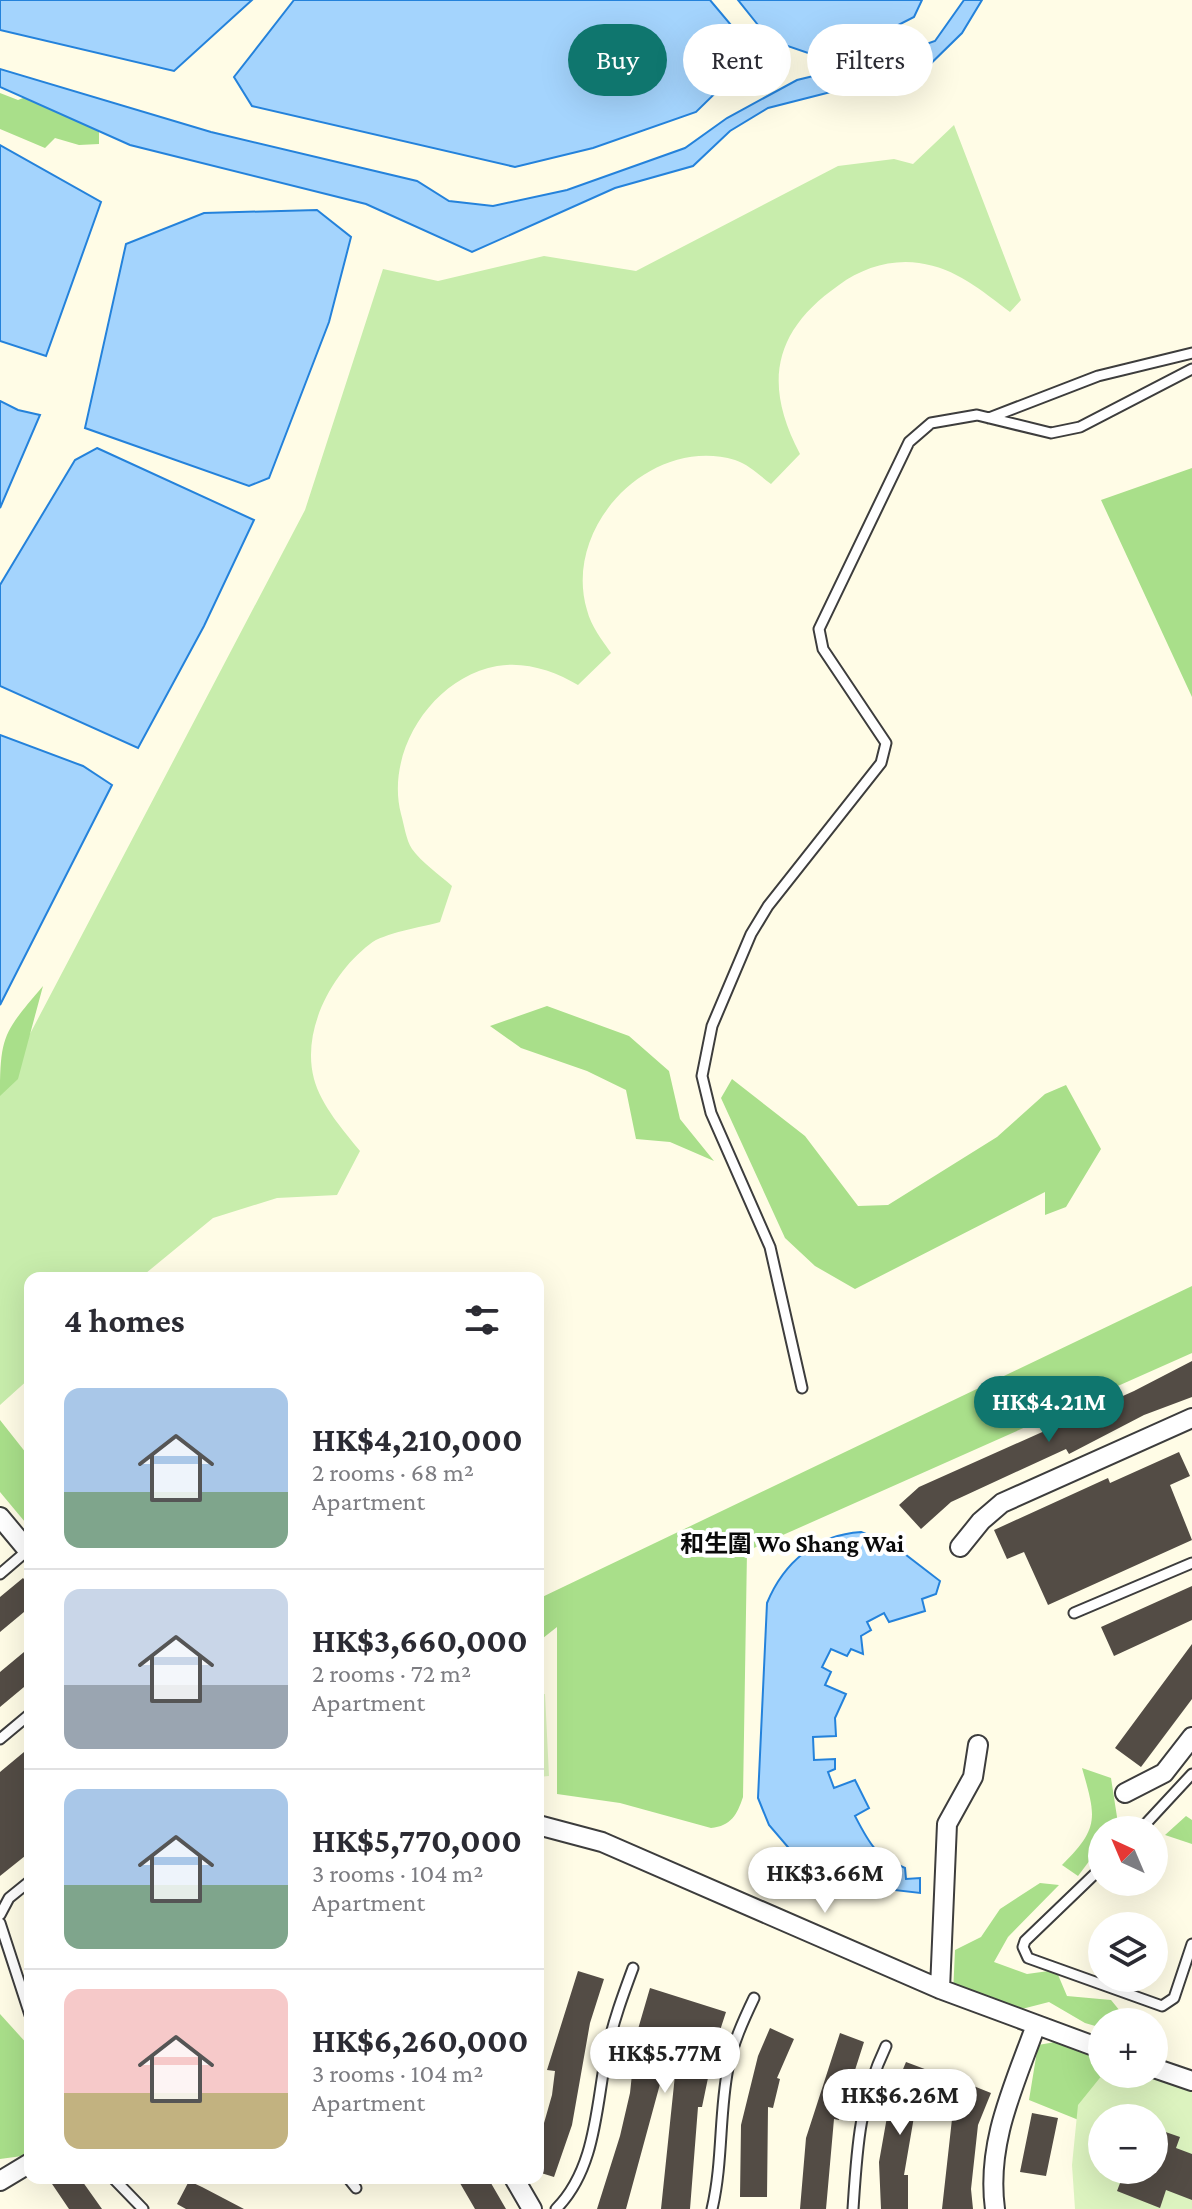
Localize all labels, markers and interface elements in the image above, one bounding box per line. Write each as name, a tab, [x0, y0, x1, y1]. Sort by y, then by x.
chip: Buy	[568, 24, 667, 96]
chip: Rent	[683, 24, 791, 96]
chip: Filters	[807, 24, 933, 96]
icon: filters	[460, 1298, 504, 1342]
text: 4 homes	[64, 1302, 185, 1339]
pin: HK$4.21M	[966, 1376, 1132, 1444]
text: HK$4.21M	[992, 1387, 1106, 1416]
icon: home	[128, 1420, 224, 1516]
text: HK$4,210,000	[312, 1421, 523, 1458]
text: 2 rooms · 68 m²	[312, 1458, 474, 1487]
text: Apartment	[312, 1487, 425, 1516]
district label: 和生圍 Wo Shang Wai	[680, 1530, 904, 1557]
icon: home	[128, 1621, 224, 1717]
text: HK$3,660,000	[312, 1622, 528, 1659]
text: 2 rooms · 72 m²	[312, 1659, 471, 1688]
text: Apartment	[312, 1688, 425, 1717]
north arrow	[1088, 1816, 1168, 1896]
map controls	[1088, 1816, 1168, 2184]
icon: home	[128, 1821, 224, 1917]
text: HK$5,770,000	[312, 1822, 522, 1859]
pin: HK$3.66M	[742, 1847, 908, 1915]
text: HK$3.66M	[766, 1858, 884, 1887]
text: 3 rooms · 104 m²	[312, 1859, 483, 1888]
text: Apartment	[312, 1888, 425, 1917]
button: layers	[1088, 1912, 1168, 1992]
button: +	[1088, 2008, 1168, 2088]
icon: home	[128, 2021, 224, 2117]
text: HK$6,260,000	[312, 2022, 528, 2059]
pin: HK$5.77M	[582, 2027, 748, 2095]
text: HK$5.77M	[608, 2038, 722, 2067]
text: 3 rooms · 104 m²	[312, 2059, 483, 2088]
pin: HK$6.26M	[817, 2069, 983, 2137]
text: HK$6.26M	[841, 2080, 959, 2109]
text: Apartment	[312, 2088, 425, 2117]
button: −	[1088, 2104, 1168, 2184]

